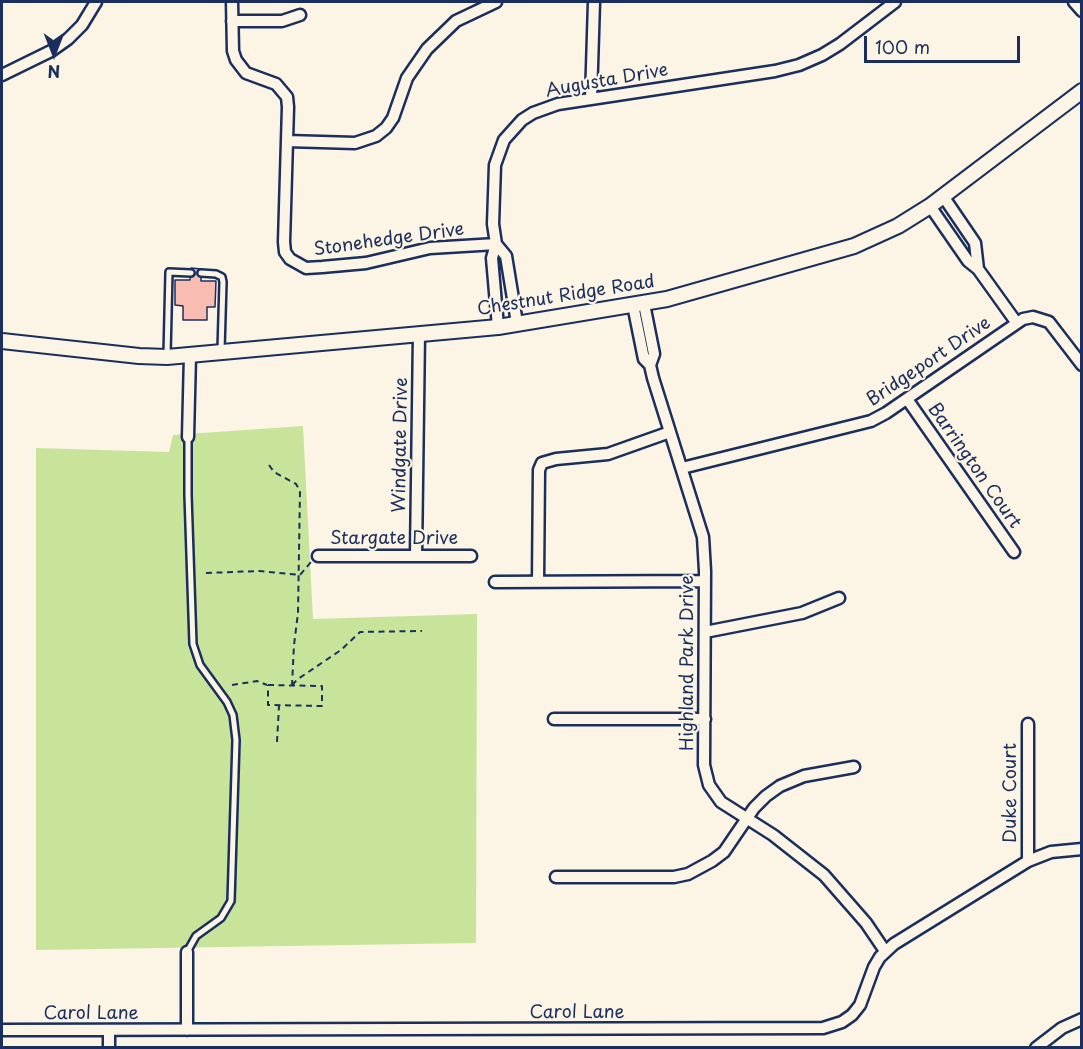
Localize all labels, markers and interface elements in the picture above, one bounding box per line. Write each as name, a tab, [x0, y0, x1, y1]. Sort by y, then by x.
north arrow	[24, 24, 84, 84]
scale bar	[867, 24, 1023, 62]
text: 100 m	[875, 33, 930, 60]
text: N	[48, 60, 60, 84]
street label: Augusta Drive	[544, 60, 670, 102]
street label: Stonehedge Drive	[312, 219, 466, 261]
street label: Chestnut Ridge Road	[476, 271, 656, 321]
street label: Bridgeport Drive	[863, 313, 995, 411]
street label: Windgate Drive	[389, 377, 413, 513]
street label: Barrington Court	[923, 399, 1025, 533]
street label: Stargate Drive	[330, 528, 458, 550]
street label: Highland Park Drive	[677, 575, 699, 751]
street label: Duke Court	[1000, 743, 1022, 843]
street label: Carol Lane	[529, 1002, 625, 1024]
street label: Carol Lane	[43, 1003, 139, 1025]

